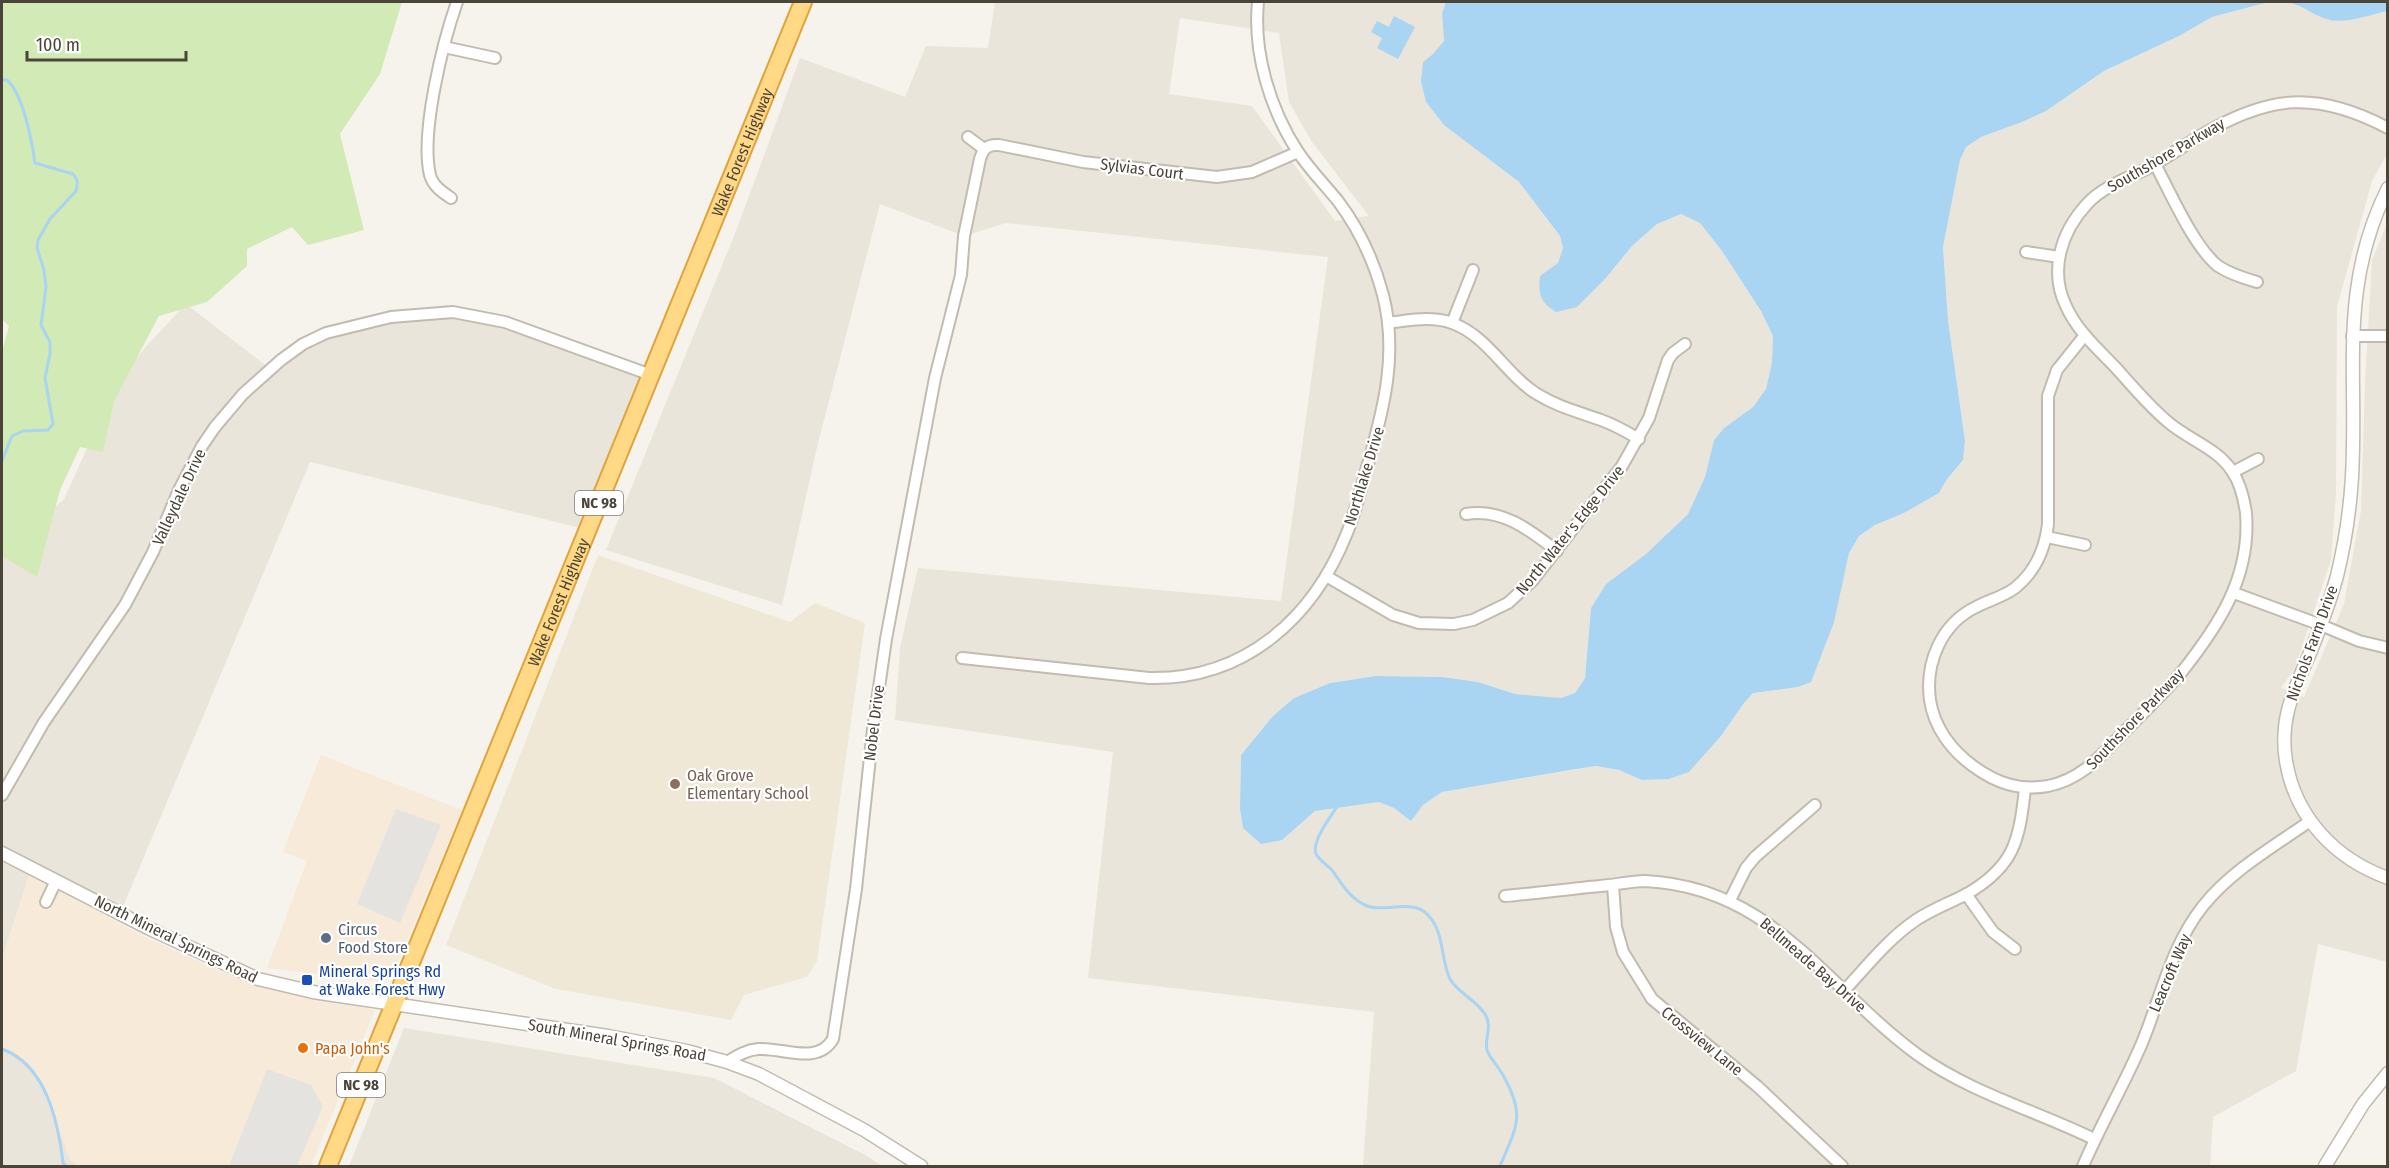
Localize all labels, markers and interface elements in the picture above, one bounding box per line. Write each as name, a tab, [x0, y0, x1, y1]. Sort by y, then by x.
scale bar	[27, 24, 186, 62]
text: 100 m	[36, 34, 80, 56]
street label: Wake Forest Highway	[707, 84, 777, 219]
street label: Southshore Parkway	[2104, 113, 2229, 196]
street label: Sylvias Court	[1099, 154, 1186, 184]
street label: Northlake Drive	[1340, 424, 1388, 528]
street label: Valleydale Drive	[148, 446, 210, 548]
street label: North Water's Edge Drive	[1512, 461, 1628, 599]
road number: NC 98	[575, 491, 623, 515]
street label: Wake Forest Highway	[523, 534, 593, 669]
street label: Nichols Farm Drive	[2282, 583, 2342, 703]
street label: Southshore Parkway	[2082, 664, 2188, 773]
street label: Nobel Drive	[860, 684, 888, 762]
place label: Oak Grove Elementary School	[687, 766, 809, 803]
marker: Oak Grove Elementary School	[668, 777, 682, 791]
street label: North Mineral Springs Road	[91, 891, 261, 987]
street label: Bellmeade Bay Drive	[1756, 914, 1870, 1016]
place label: Circus Food Store	[338, 920, 408, 957]
street label: Leacroft Way	[2145, 930, 2195, 1015]
marker: Circus Food Store	[319, 931, 333, 945]
place label: Mineral Springs Rd at Wake Forest Hwy	[319, 962, 446, 999]
marker: Mineral Springs Rd at Wake Forest Hwy	[300, 973, 314, 987]
street label: Crossview Lane	[1657, 1002, 1747, 1080]
street label: South Mineral Springs Road	[527, 1015, 707, 1065]
place label: Papa John's	[315, 1039, 390, 1058]
marker: Papa John's	[296, 1041, 310, 1055]
road number: NC 98	[337, 1073, 385, 1097]

